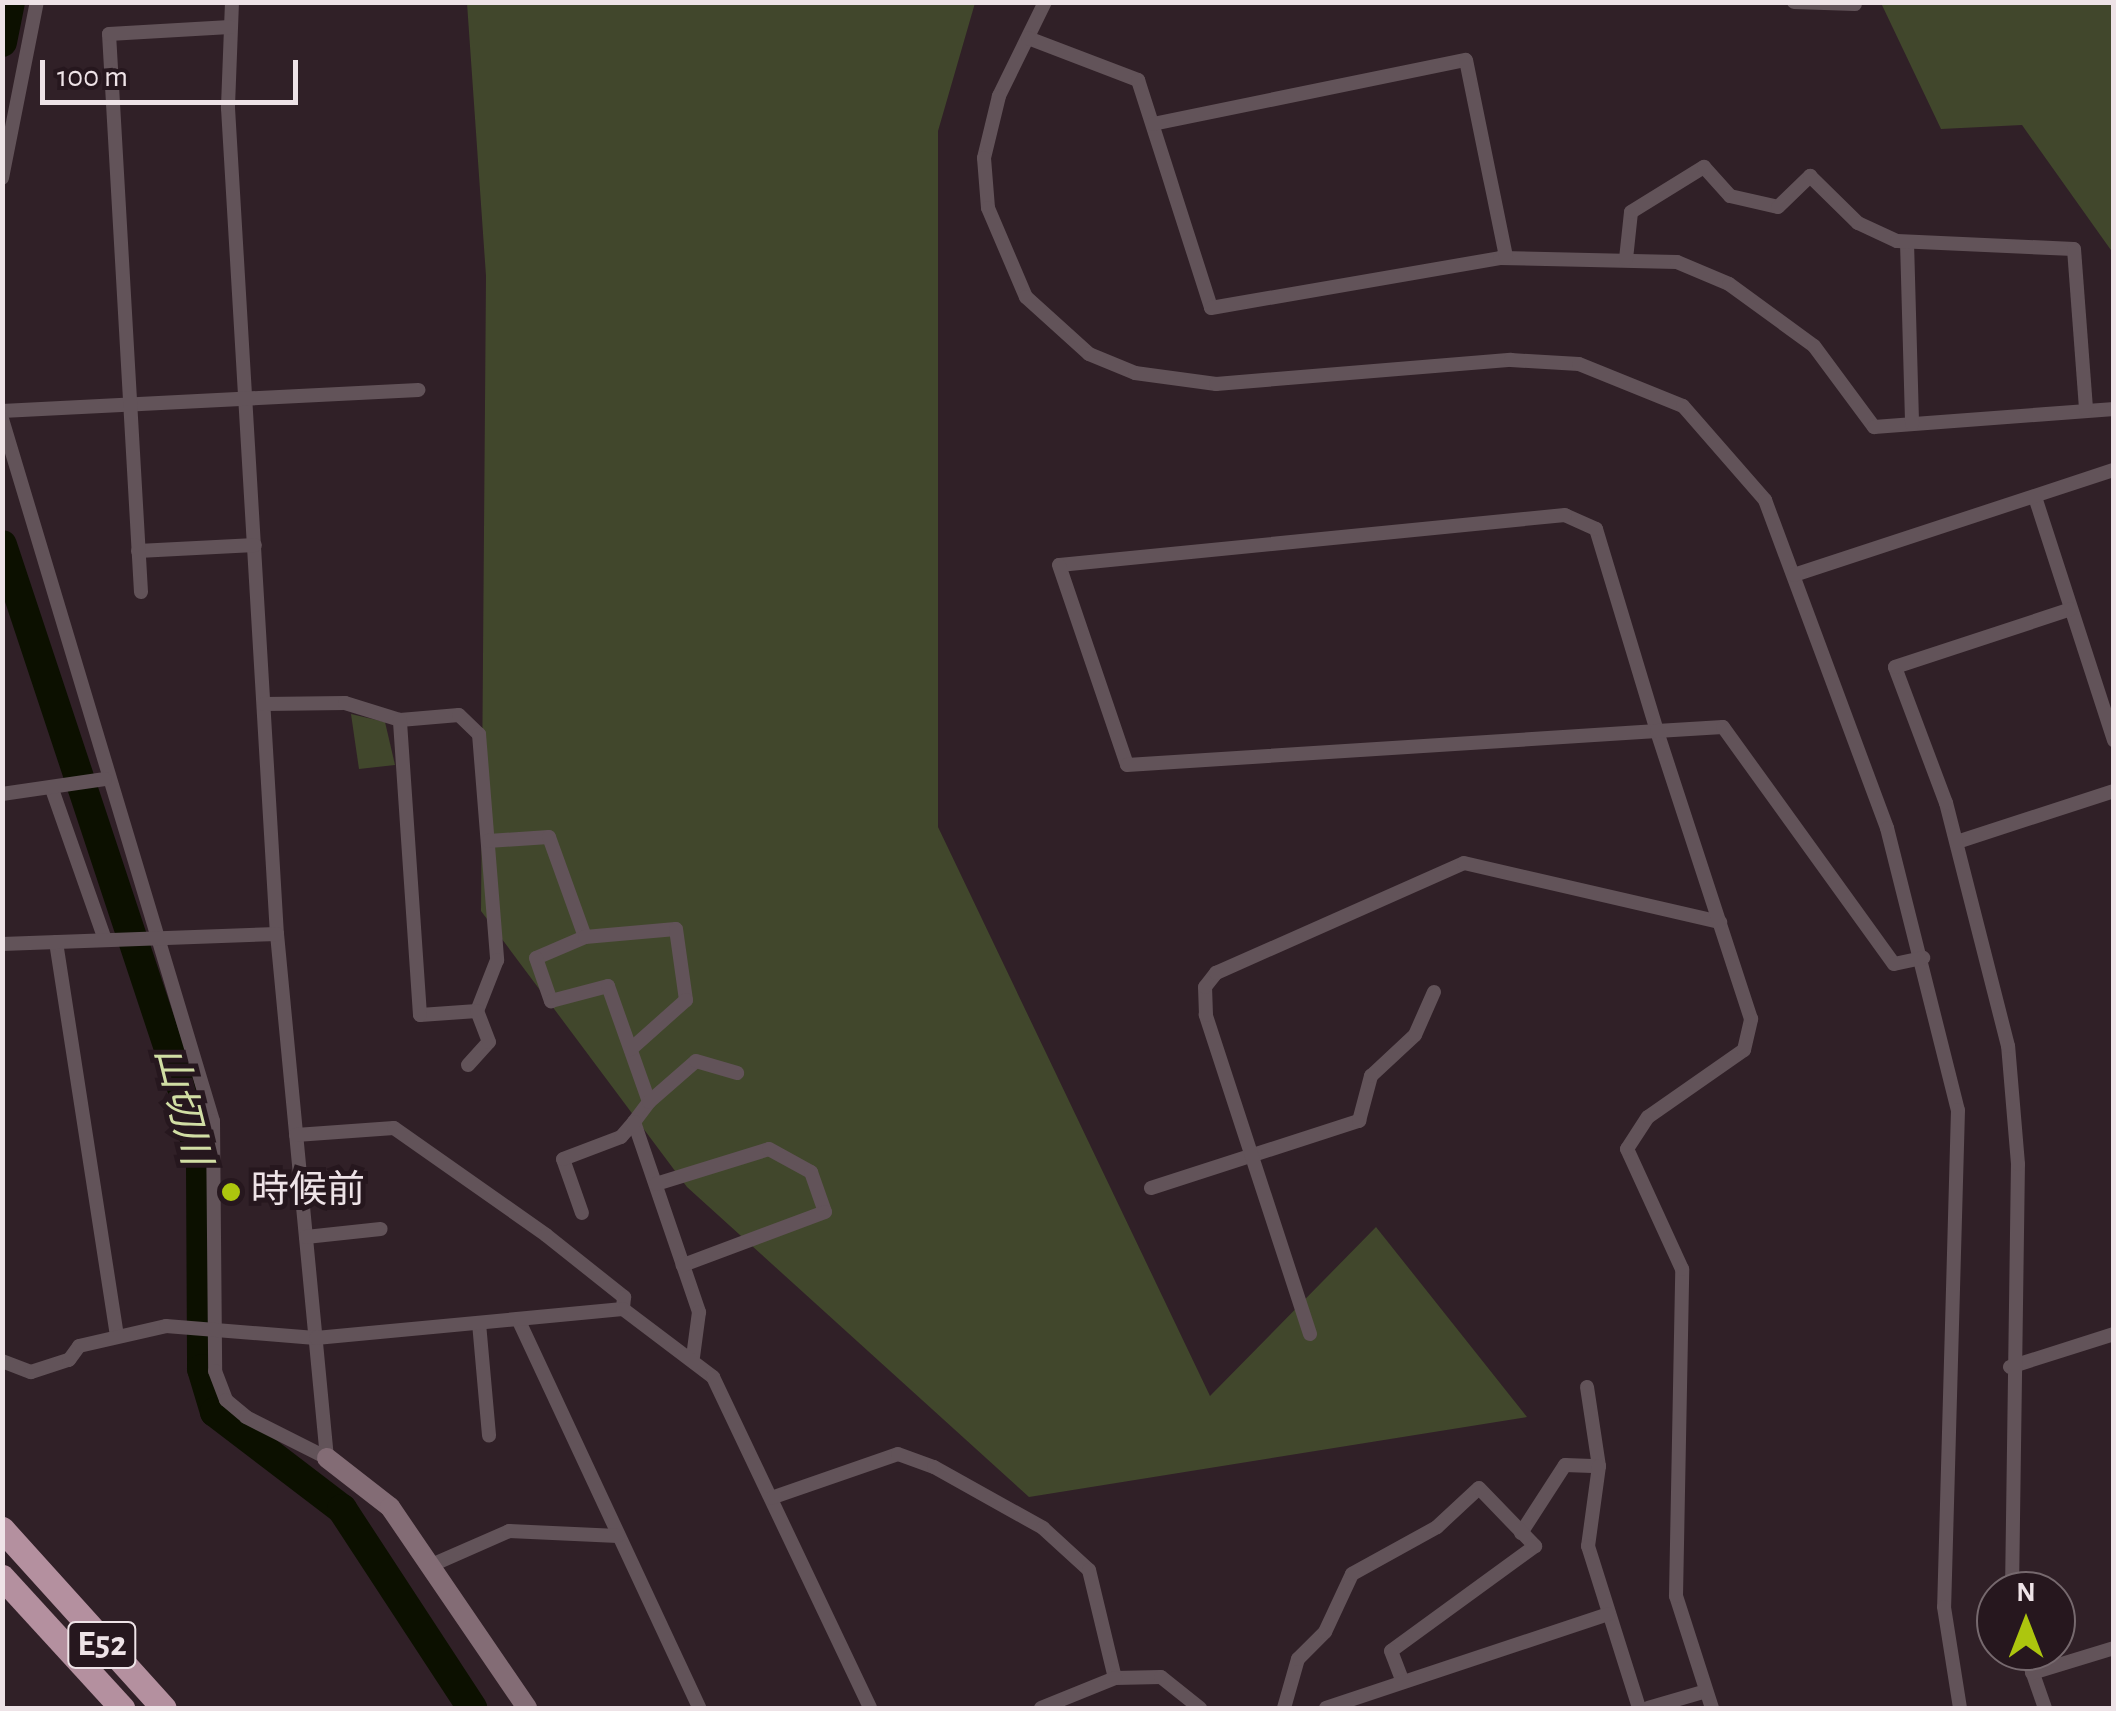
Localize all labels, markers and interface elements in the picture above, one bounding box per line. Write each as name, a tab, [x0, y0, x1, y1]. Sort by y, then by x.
scale bar	[45, 40, 302, 102]
text: 100 m	[57, 62, 128, 92]
water label: 山切川	[144, 1042, 220, 1170]
place label: 時候前	[251, 1169, 365, 1215]
marker: 時候前	[220, 1181, 242, 1203]
north arrow	[1976, 1571, 2076, 1671]
text: N	[2016, 1579, 2036, 1607]
road number: E52	[67, 1615, 137, 1675]

